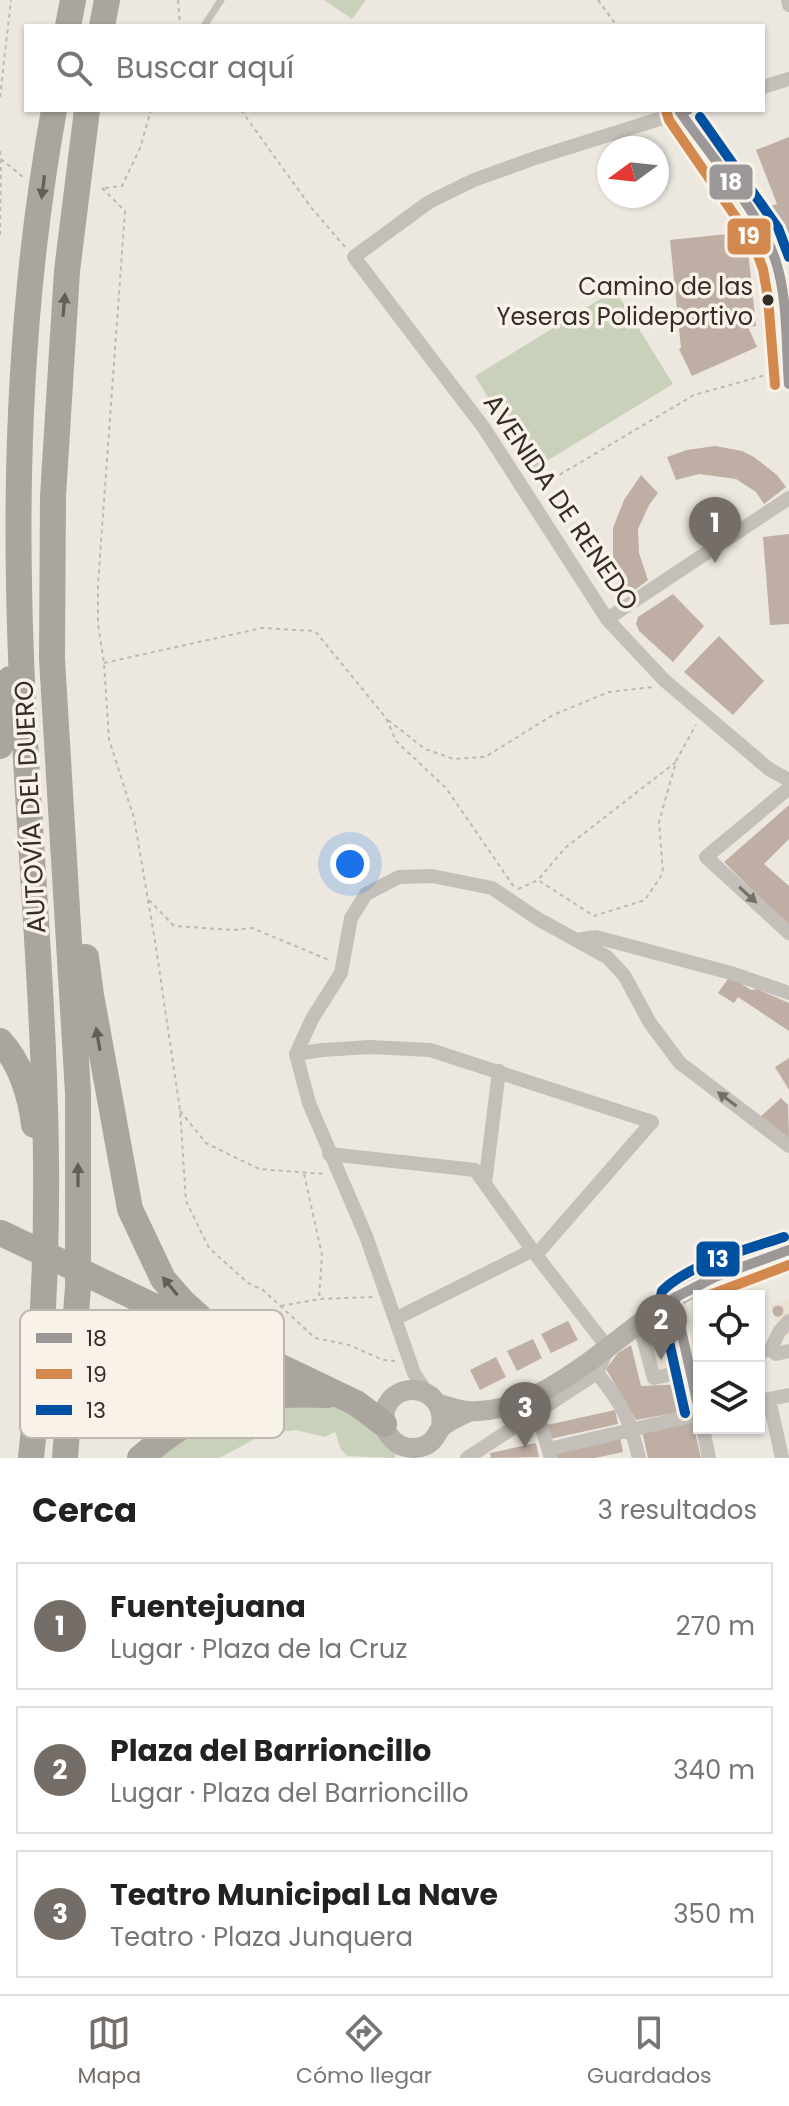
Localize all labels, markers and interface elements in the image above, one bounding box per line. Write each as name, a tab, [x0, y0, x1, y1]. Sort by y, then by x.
search box	[24, 24, 765, 112]
icon: search	[52, 46, 96, 90]
text: Buscar aquí	[116, 46, 294, 89]
north arrow	[597, 136, 669, 208]
line badge: 18	[708, 163, 754, 201]
text: 18	[720, 167, 742, 198]
one-way arrow	[36, 175, 49, 200]
line badge: 19	[726, 217, 772, 256]
text: 19	[738, 221, 760, 252]
place label: Camino de las Yeseras Polideportivo	[496, 270, 753, 333]
one-way arrow	[58, 292, 71, 317]
marker: Camino de las Yeseras Polideportivo	[760, 292, 776, 308]
street label: AVENIDA DE RENEDO	[475, 387, 647, 617]
pin: 1	[689, 497, 741, 563]
street label: AUTOVÍA DEL DUERO	[5, 680, 55, 934]
your location	[330, 844, 370, 884]
one-way arrow	[738, 886, 757, 904]
one-way arrow	[92, 1026, 104, 1051]
one-way arrow	[717, 1091, 737, 1107]
one-way arrow	[72, 1162, 84, 1187]
line badge: 13	[695, 1240, 741, 1278]
text: 13	[707, 1244, 729, 1275]
one-way arrow	[162, 1276, 179, 1296]
map controls	[693, 1290, 765, 1434]
button: locate	[693, 1290, 765, 1362]
pin: 2	[635, 1294, 687, 1360]
legend	[20, 1310, 284, 1438]
text: 18	[86, 1323, 107, 1354]
text: 19	[86, 1359, 107, 1390]
button: layers	[693, 1362, 765, 1434]
pin: 3	[499, 1382, 551, 1448]
text: 13	[86, 1395, 106, 1426]
text: Cerca	[32, 1486, 137, 1534]
text: 3 resultados	[597, 1492, 757, 1528]
text: Fuentejuana	[110, 1585, 306, 1628]
text: 1	[55, 1608, 65, 1644]
text: 270 m	[676, 1608, 755, 1644]
text: Lugar · Plaza de la Cruz	[110, 1631, 407, 1667]
text: Plaza del Barrioncillo	[110, 1729, 431, 1772]
text: 2	[53, 1752, 67, 1788]
text: 340 m	[673, 1752, 755, 1788]
text: Lugar · Plaza del Barrioncillo	[110, 1775, 469, 1811]
text: Teatro Municipal La Nave	[110, 1873, 498, 1916]
text: 3	[52, 1896, 68, 1932]
text: 350 m	[673, 1896, 755, 1932]
text: Teatro · Plaza Junquera	[110, 1919, 413, 1955]
tab: Mapa	[77, 2011, 141, 2092]
tab: Cómo llegar	[296, 2011, 432, 2092]
tab: Guardados	[587, 2011, 712, 2092]

